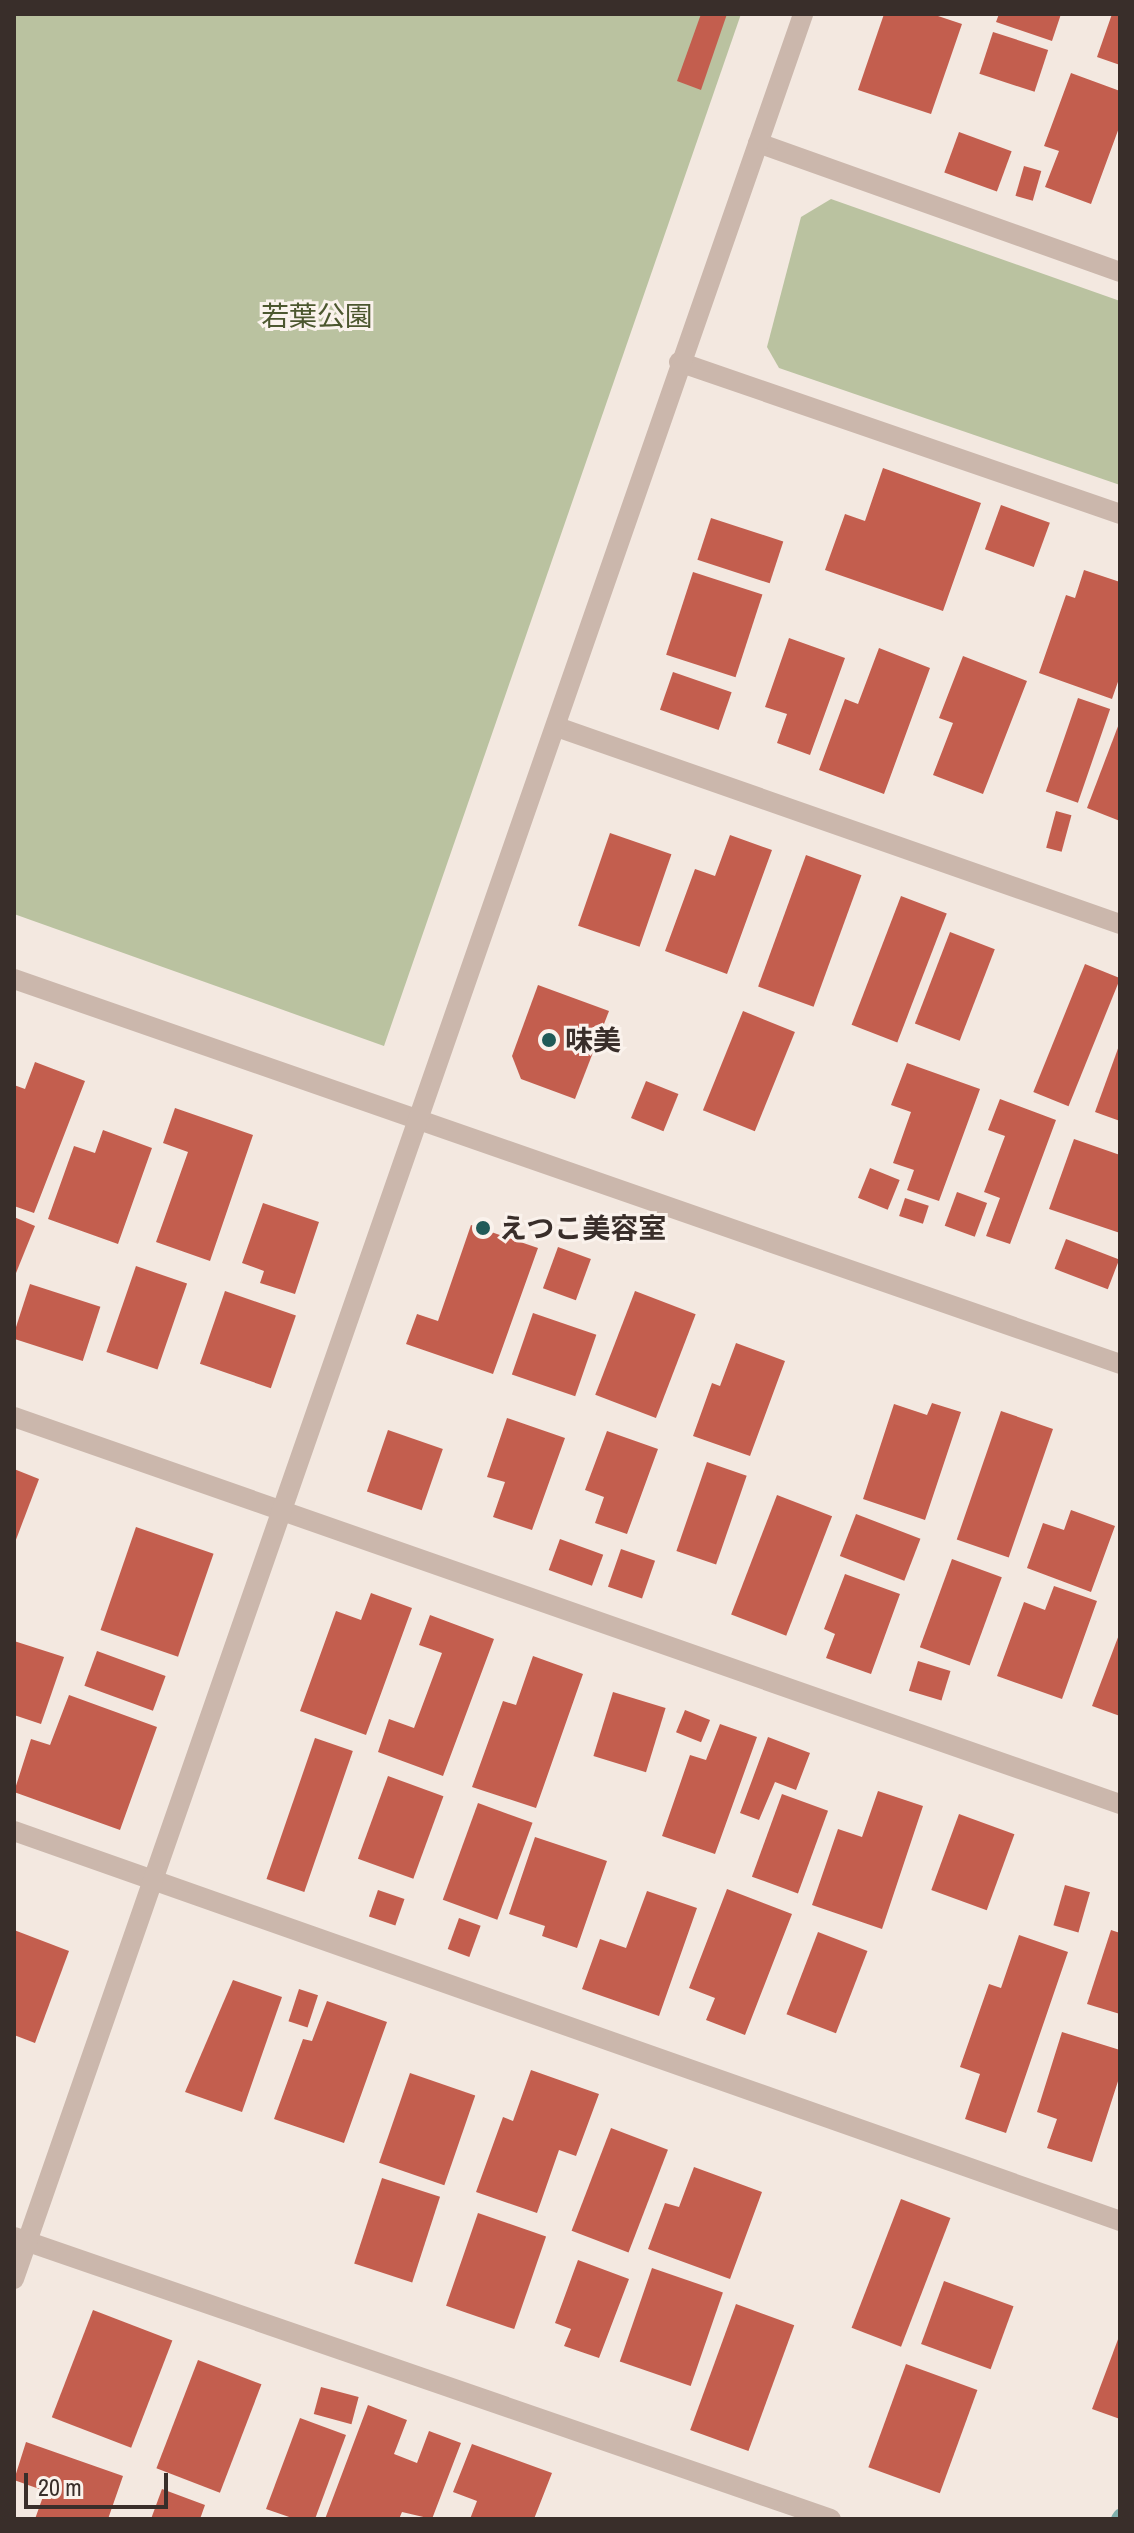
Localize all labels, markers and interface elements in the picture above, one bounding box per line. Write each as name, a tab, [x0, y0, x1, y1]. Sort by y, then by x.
park label: 若葉公園	[261, 299, 373, 333]
place label: 味美	[565, 1023, 621, 1057]
marker: 味美	[540, 1031, 558, 1049]
place label: えつこ美容室	[499, 1211, 667, 1245]
marker: えつこ美容室	[474, 1219, 492, 1237]
scale bar	[28, 2457, 172, 2507]
text: 20 m	[38, 2471, 82, 2503]

